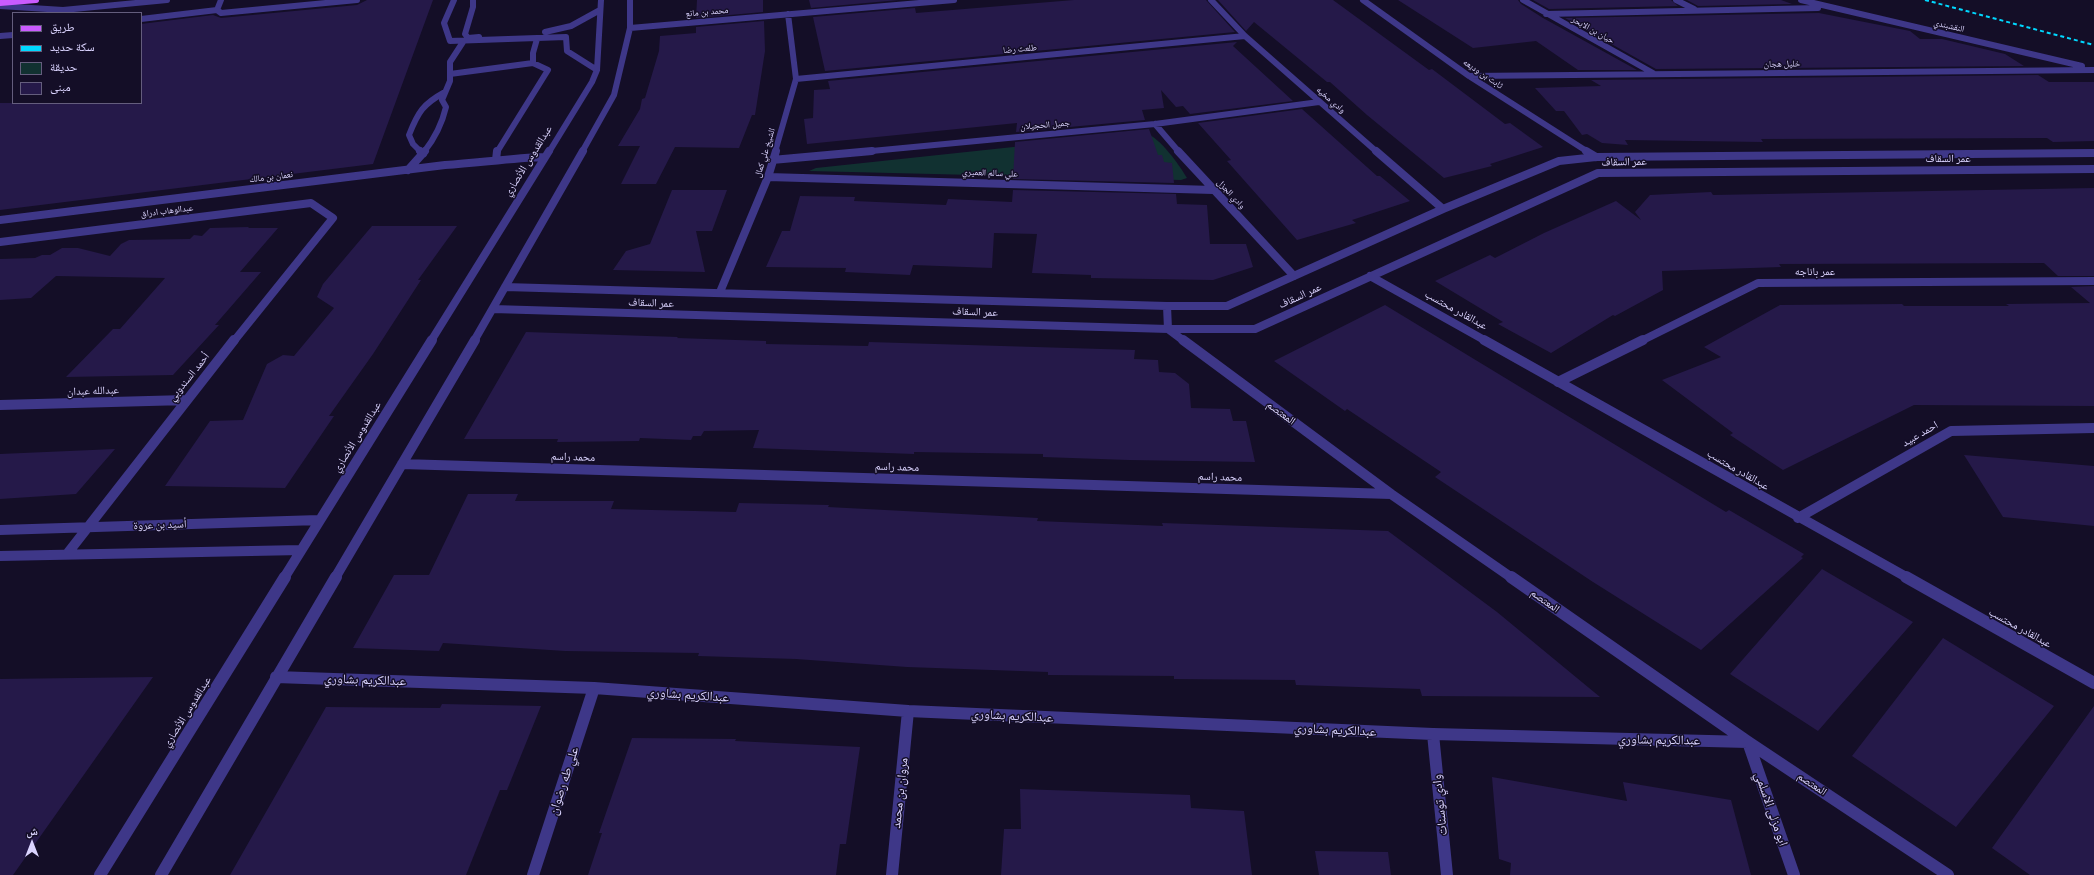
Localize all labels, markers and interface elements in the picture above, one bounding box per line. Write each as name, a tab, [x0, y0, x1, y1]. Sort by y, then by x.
street label: محمد بن مانع	[685, 5, 729, 19]
legend	[12, 12, 142, 104]
street label: حيان بن الابحر	[1570, 14, 1616, 46]
street label: النقشبندي	[1933, 17, 1965, 35]
text: طريق	[50, 19, 75, 34]
text: سكة حديد	[50, 39, 95, 54]
street label: طلعت رضا	[1003, 42, 1037, 56]
street label: ثابت بن وديعه	[1461, 57, 1505, 91]
street label: خليل هجان	[1764, 58, 1800, 70]
text: حديقة	[50, 59, 78, 74]
text: مبنى	[50, 79, 71, 94]
street label: وادي مخيه	[1314, 84, 1348, 116]
street label: جميل الحجيلان	[1020, 117, 1070, 133]
street label: عبدالقدوس الأنصاري	[501, 123, 555, 199]
street label: الشيخ علي كمال	[752, 127, 778, 179]
street label: عمر السقاف	[1925, 152, 1971, 166]
street label: عمر السقاف	[1601, 155, 1647, 169]
street label: علي سالم العميري	[962, 167, 1018, 179]
street label: نعمان بن مالك	[248, 169, 294, 185]
street label: وادي الجزل	[1215, 177, 1247, 211]
street label: عبدالوهاب ادراق	[140, 202, 194, 220]
street label: عمر باناجه	[1795, 265, 1835, 279]
street label: عمر السقاف	[1277, 280, 1323, 312]
street label: عبدالقادر محتسب	[1422, 287, 1490, 333]
street label: عمر السقاف	[628, 296, 674, 310]
street label: عمر السقاف	[952, 305, 998, 319]
street label: أحمد السندوبي	[166, 350, 212, 404]
street label: عبدالله عبدان	[67, 383, 119, 399]
street label: المعتصم	[1264, 398, 1298, 428]
street label: عبدالقدوس الأنصاري	[330, 399, 384, 475]
street label: احمد عبيد	[1899, 418, 1941, 450]
street label: عبدالقادر محتسب	[1704, 447, 1772, 493]
street label: محمد راسم	[551, 450, 595, 464]
street label: محمد راسم	[875, 460, 919, 474]
street label: محمد راسم	[1198, 470, 1242, 484]
street label: أسيد بن عروة	[133, 517, 187, 533]
street label: المعتصم	[1528, 586, 1562, 616]
street label: عبدالقادر محتسب	[1986, 605, 2054, 651]
street label: عبدالكريم بشاوري	[324, 671, 406, 689]
street label: عبدالقدوس الأنصاري	[160, 674, 214, 750]
street label: عبدالكريم بشاوري	[646, 684, 730, 706]
street label: عبدالكريم بشاوري	[970, 706, 1054, 726]
street label: عبدالكريم بشاوري	[1293, 720, 1377, 740]
street label: عبدالكريم بشاوري	[1618, 731, 1700, 749]
street label: علي طه رضوان	[546, 745, 582, 817]
street label: مروان بن محمد	[889, 757, 911, 829]
street label: المعتصم	[1795, 769, 1829, 799]
street label: ابو مزلى الاسلمي	[1751, 770, 1791, 848]
street label: وادي توسنات	[1429, 773, 1451, 837]
north arrow	[12, 823, 52, 863]
text: ش	[26, 824, 38, 838]

